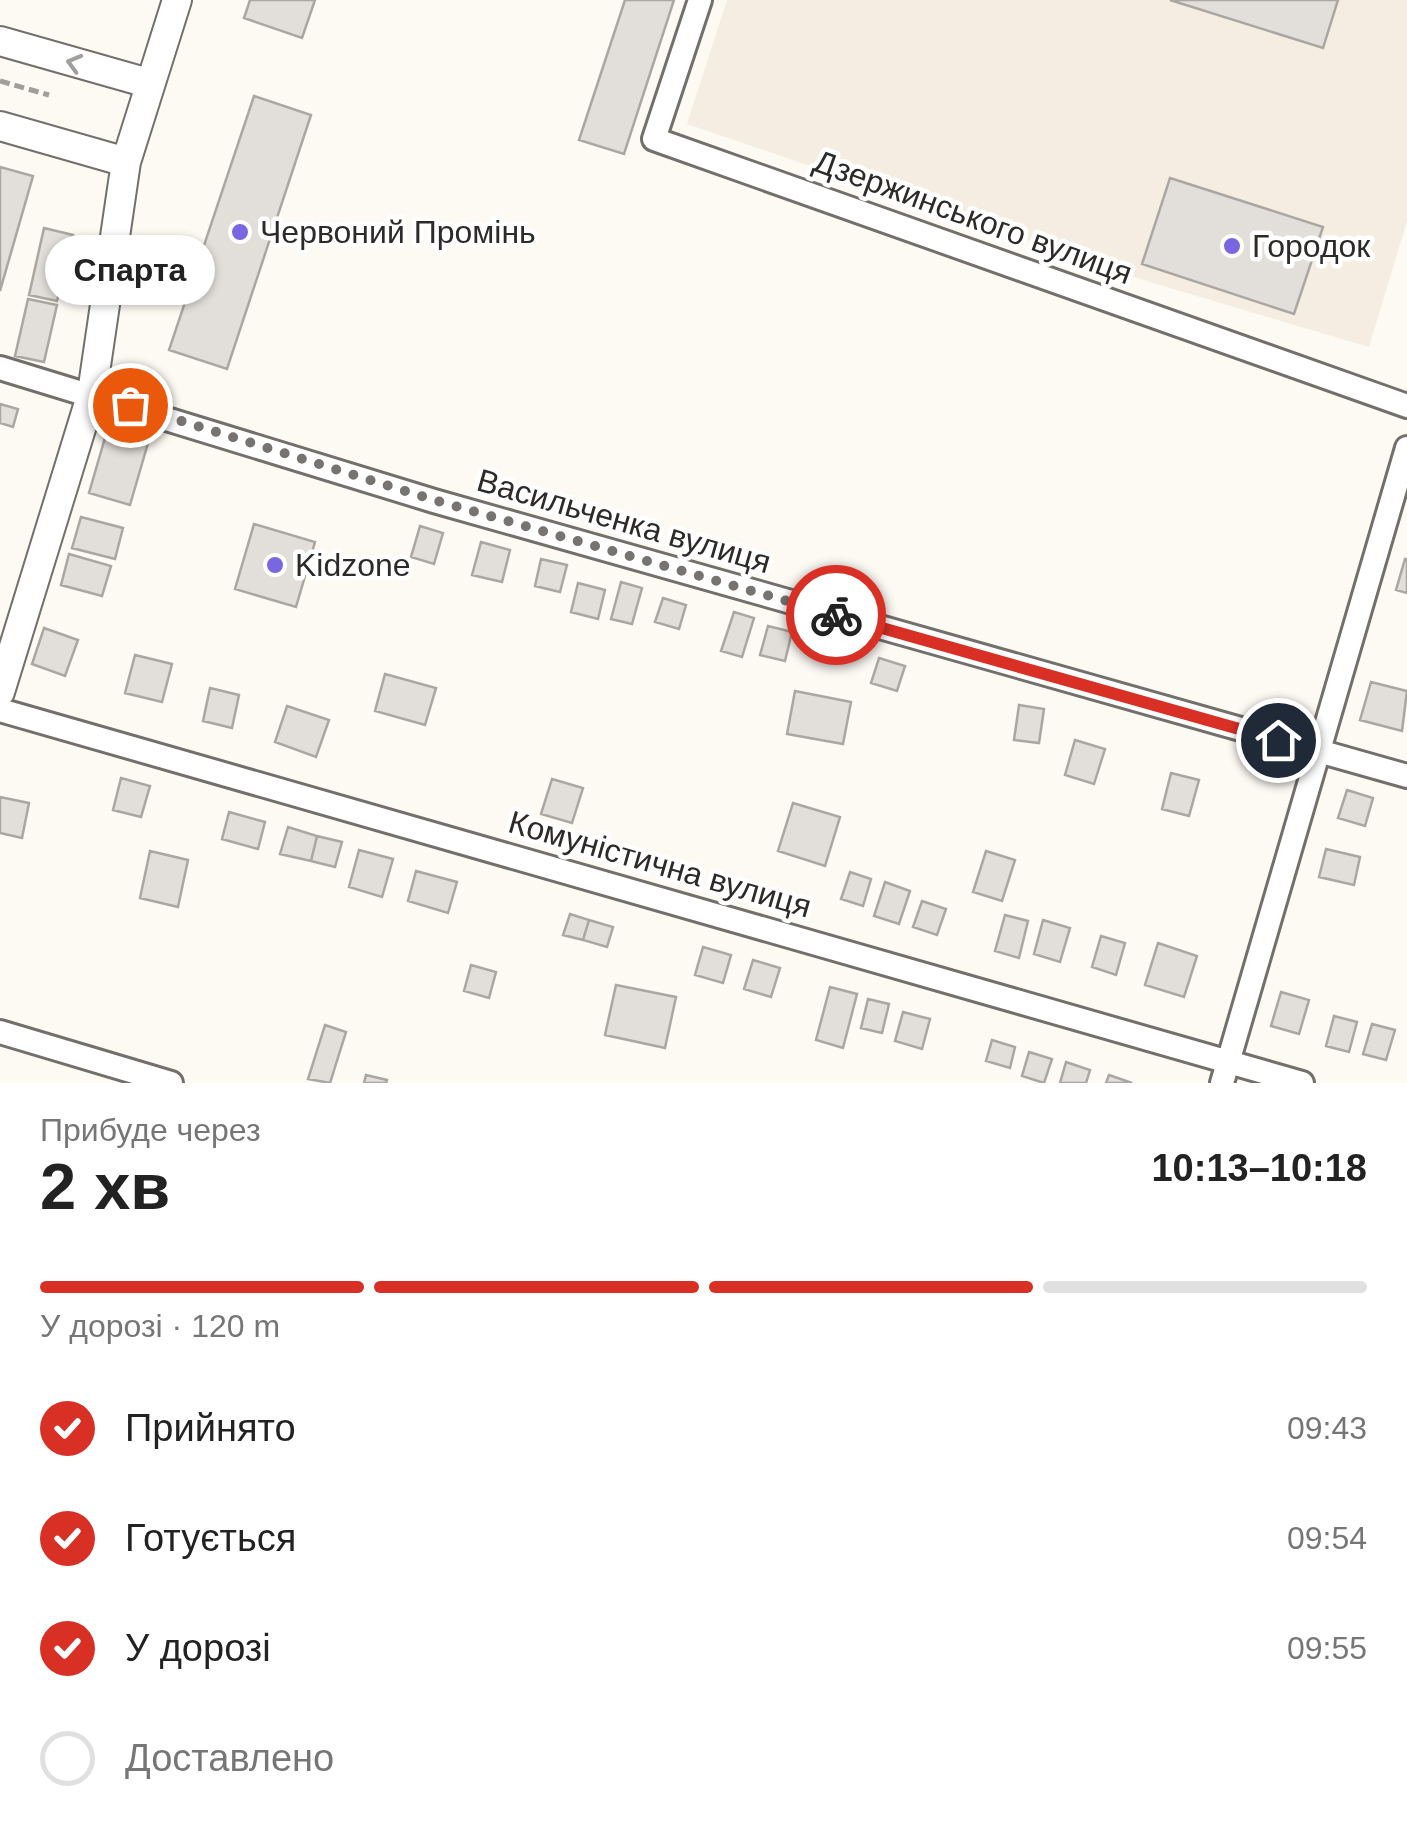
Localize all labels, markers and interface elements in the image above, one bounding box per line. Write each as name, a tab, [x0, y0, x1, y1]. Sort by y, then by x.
one-way arrow	[66, 53, 83, 74]
street label: Дзержинського вулиця	[809, 143, 1137, 291]
place label: Червоний Промінь	[260, 214, 536, 250]
marker: Червоний Промінь	[229, 221, 251, 243]
place label: Городок	[1252, 228, 1371, 264]
callout: Спарта	[45, 235, 215, 305]
marker: Городок	[1221, 235, 1243, 257]
text: Спарта	[74, 252, 186, 288]
pin	[88, 363, 173, 448]
icon: bag	[103, 378, 158, 433]
street label: Васильченка вулиця	[473, 462, 775, 580]
place label: Kidzone	[295, 547, 411, 583]
marker: Kidzone	[264, 554, 286, 576]
courier	[786, 565, 886, 665]
icon: bike	[809, 588, 864, 643]
pin	[1236, 698, 1321, 783]
icon: home	[1251, 713, 1306, 768]
street label: Комуністична вулиця	[505, 804, 815, 924]
text: Прибуде через	[40, 1112, 261, 1148]
text: 10:13–10:18	[1151, 1147, 1367, 1189]
text: 2 хв	[40, 1150, 170, 1223]
text: У дорозі · 120 m	[40, 1308, 280, 1344]
icon: check	[40, 1401, 95, 1456]
text: Прийнято	[125, 1407, 296, 1449]
text: 09:43	[1287, 1410, 1367, 1446]
icon: check	[40, 1511, 95, 1566]
text: Готується	[125, 1517, 296, 1559]
text: 09:54	[1287, 1520, 1367, 1556]
icon: check	[40, 1621, 95, 1676]
text: У дорозі	[125, 1627, 271, 1669]
text: 09:55	[1287, 1630, 1367, 1666]
text: Доставлено	[125, 1737, 334, 1779]

